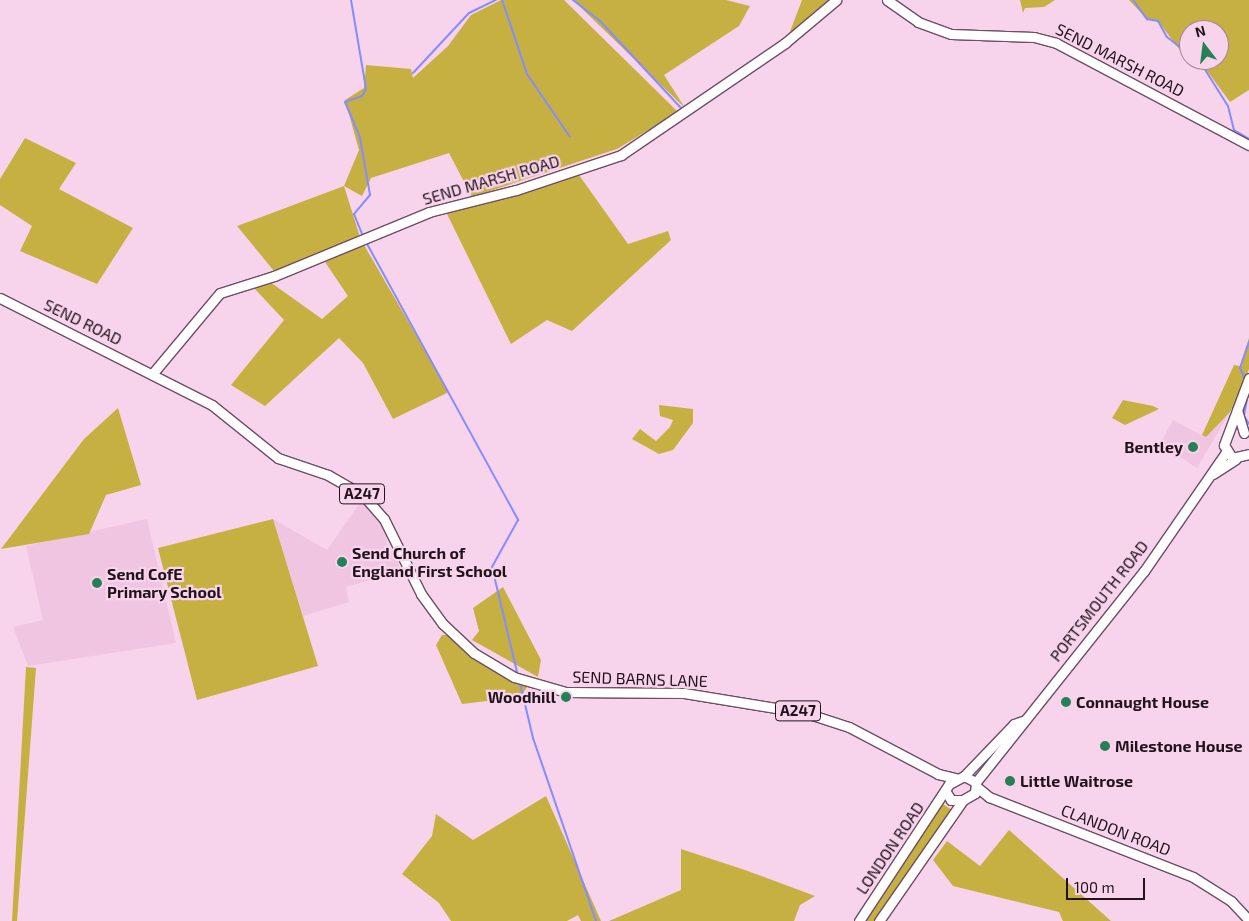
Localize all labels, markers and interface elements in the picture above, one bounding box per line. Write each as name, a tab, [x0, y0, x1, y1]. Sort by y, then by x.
street label: SEND MARSH ROAD	[1053, 19, 1187, 101]
north arrow	[1179, 20, 1229, 70]
text: N	[1193, 21, 1207, 41]
street label: SEND MARSH ROAD	[420, 151, 562, 209]
street label: SEND ROAD	[41, 295, 125, 349]
place label: Bentley	[1124, 437, 1183, 457]
marker: Bentley	[1187, 441, 1199, 453]
road number: A247	[338, 482, 386, 506]
street label: PORTSMOUTH ROAD	[1046, 537, 1152, 665]
place label: Send Church of England First School	[352, 543, 507, 581]
marker: Send Church of England First School	[336, 556, 348, 568]
place label: Send CofE Primary School	[107, 564, 222, 602]
marker: Send CofE Primary School	[91, 577, 103, 589]
street label: SEND BARNS LANE	[572, 667, 708, 691]
place label: Woodhill	[488, 687, 556, 707]
marker: Woodhill	[560, 691, 572, 703]
place label: Connaught House	[1076, 692, 1209, 712]
marker: Connaught House	[1060, 696, 1072, 708]
road number: A247	[774, 698, 822, 724]
place label: Milestone House	[1115, 736, 1242, 756]
marker: Milestone House	[1099, 740, 1111, 752]
place label: Little Waitrose	[1020, 771, 1133, 791]
marker: Little Waitrose	[1004, 775, 1016, 787]
street label: LONDON ROAD	[852, 798, 928, 898]
street label: CLANDON ROAD	[1058, 800, 1174, 860]
scale bar	[1069, 868, 1148, 900]
text: 100 m	[1074, 878, 1115, 896]

